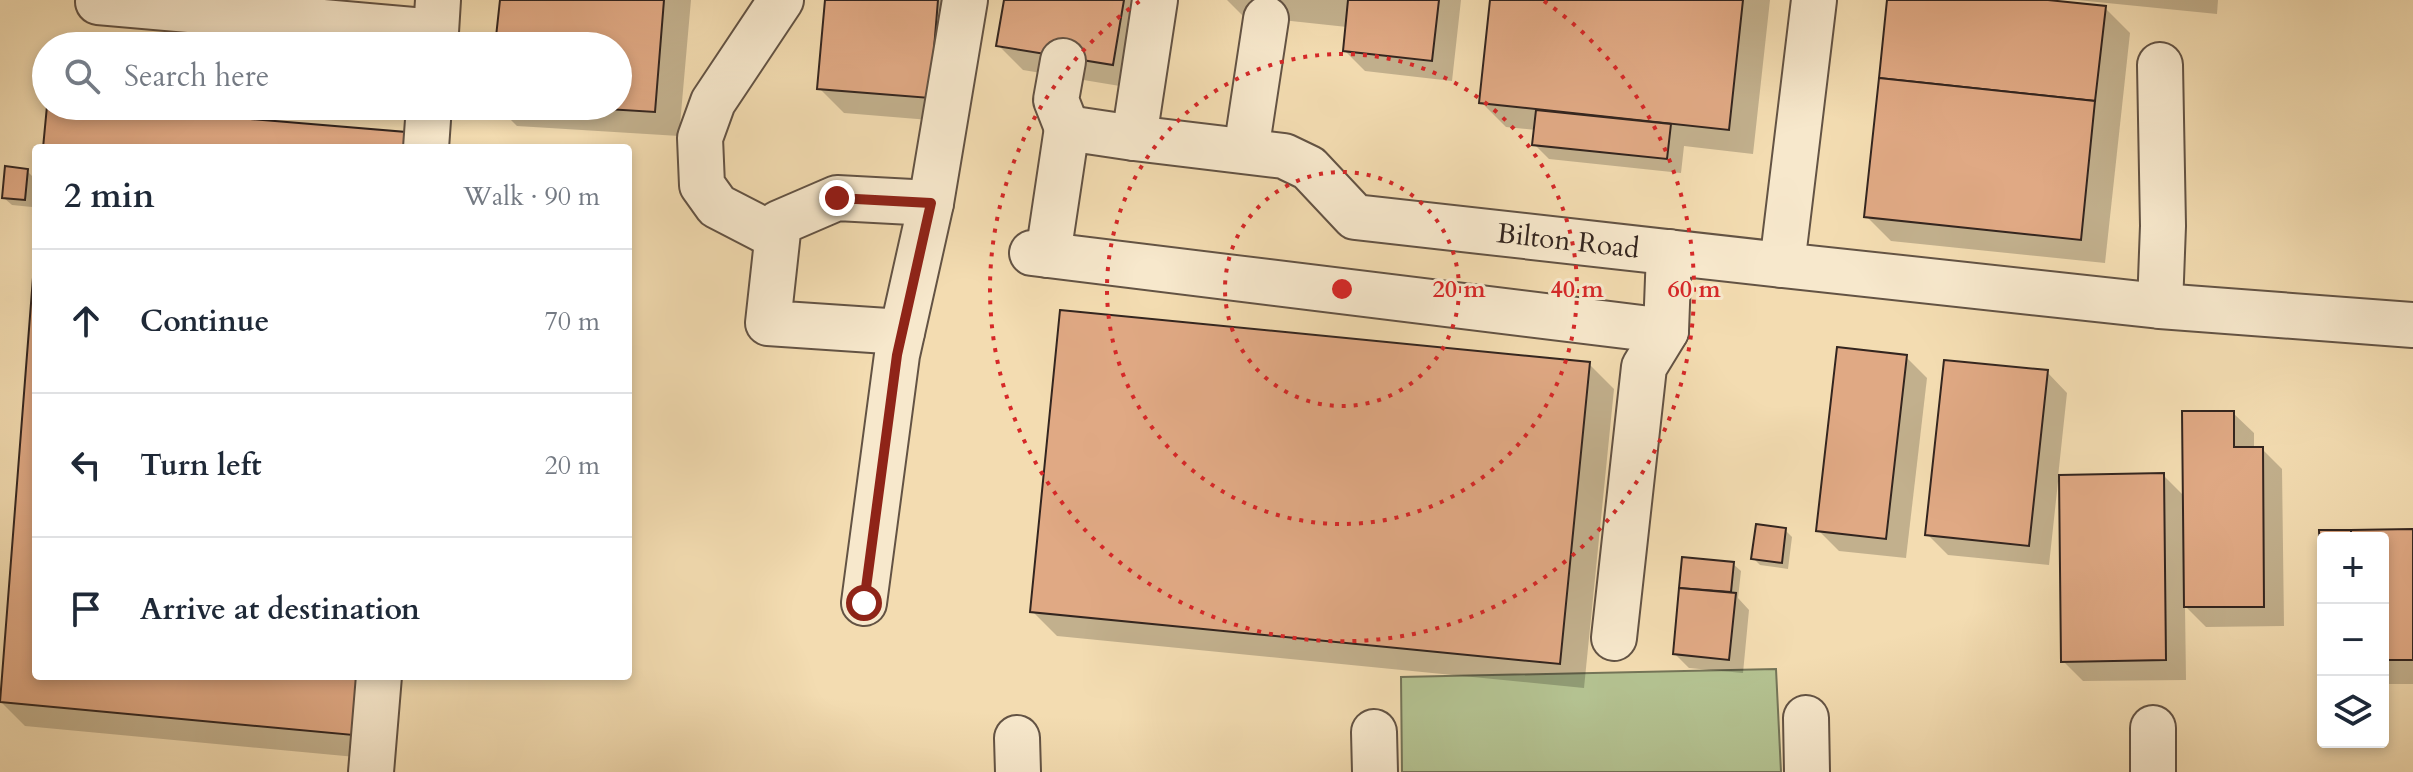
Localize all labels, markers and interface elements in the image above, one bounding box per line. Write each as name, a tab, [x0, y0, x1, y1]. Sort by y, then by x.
search box	[32, 32, 632, 120]
icon: search	[60, 54, 104, 98]
text: Search here	[124, 56, 269, 97]
text: 2 min	[64, 173, 155, 219]
text: Walk · 90 m	[463, 179, 600, 214]
route end	[819, 180, 855, 216]
street label: Bilton Road	[1495, 214, 1641, 268]
text: 20 m	[1432, 273, 1486, 306]
text: 40 m	[1550, 273, 1604, 306]
text: 60 m	[1667, 273, 1721, 306]
centre of rings	[1328, 275, 1356, 303]
icon: ahead	[64, 299, 108, 343]
text: Continue	[140, 301, 269, 342]
text: 70 m	[544, 304, 600, 339]
icon: left	[64, 443, 108, 487]
text: Turn left	[140, 445, 262, 486]
text: 20 m	[544, 448, 600, 483]
map controls	[2317, 532, 2389, 748]
button: +	[2317, 532, 2389, 604]
route start	[846, 585, 882, 621]
icon: arrive	[64, 587, 108, 631]
text: Arrive at destination	[140, 589, 420, 630]
button: −	[2317, 604, 2389, 676]
button: layers	[2317, 676, 2389, 748]

